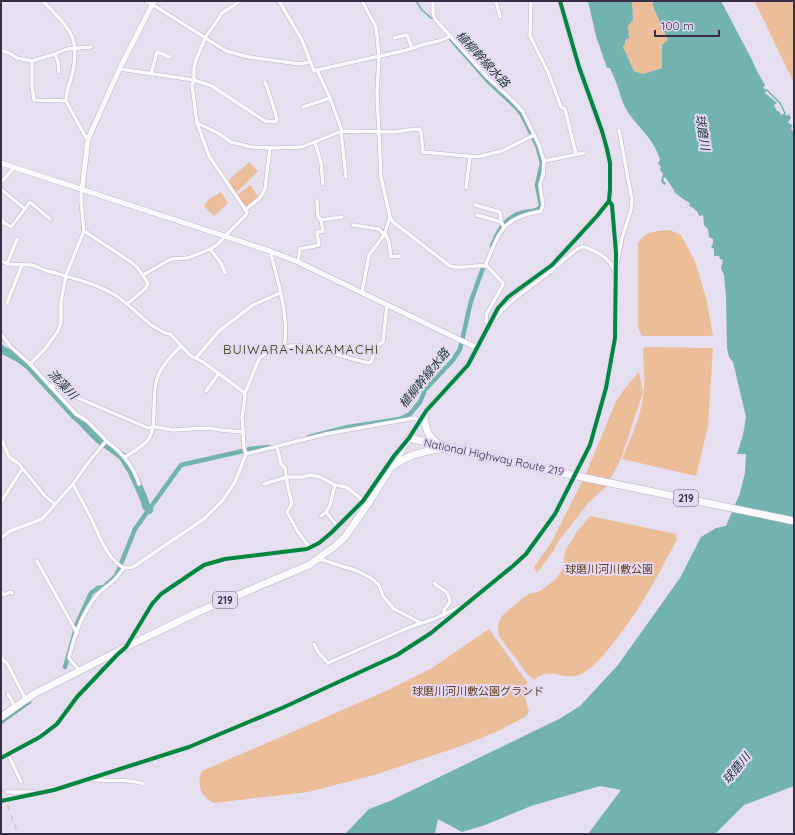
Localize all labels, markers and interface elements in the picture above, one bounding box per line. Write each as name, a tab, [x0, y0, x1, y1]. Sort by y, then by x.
scale bar	[655, 12, 719, 38]
text: 100 m	[661, 18, 694, 33]
water label: 植柳幹線水路	[453, 28, 514, 91]
water label: 球磨川	[693, 113, 714, 153]
district label: BUIWARA-NAKAMACHI	[223, 341, 379, 357]
water label: 植柳幹線水路	[396, 345, 453, 411]
water label: 流藻川	[45, 366, 82, 404]
street label: National Highway Route 219	[423, 435, 565, 479]
road number: 219	[674, 490, 698, 506]
park label: 球磨川河川敷公園	[565, 562, 653, 576]
road number: 219	[213, 592, 237, 608]
park label: 球磨川河川敷公園グランド	[412, 684, 544, 698]
water label: 球磨川	[719, 748, 754, 787]

